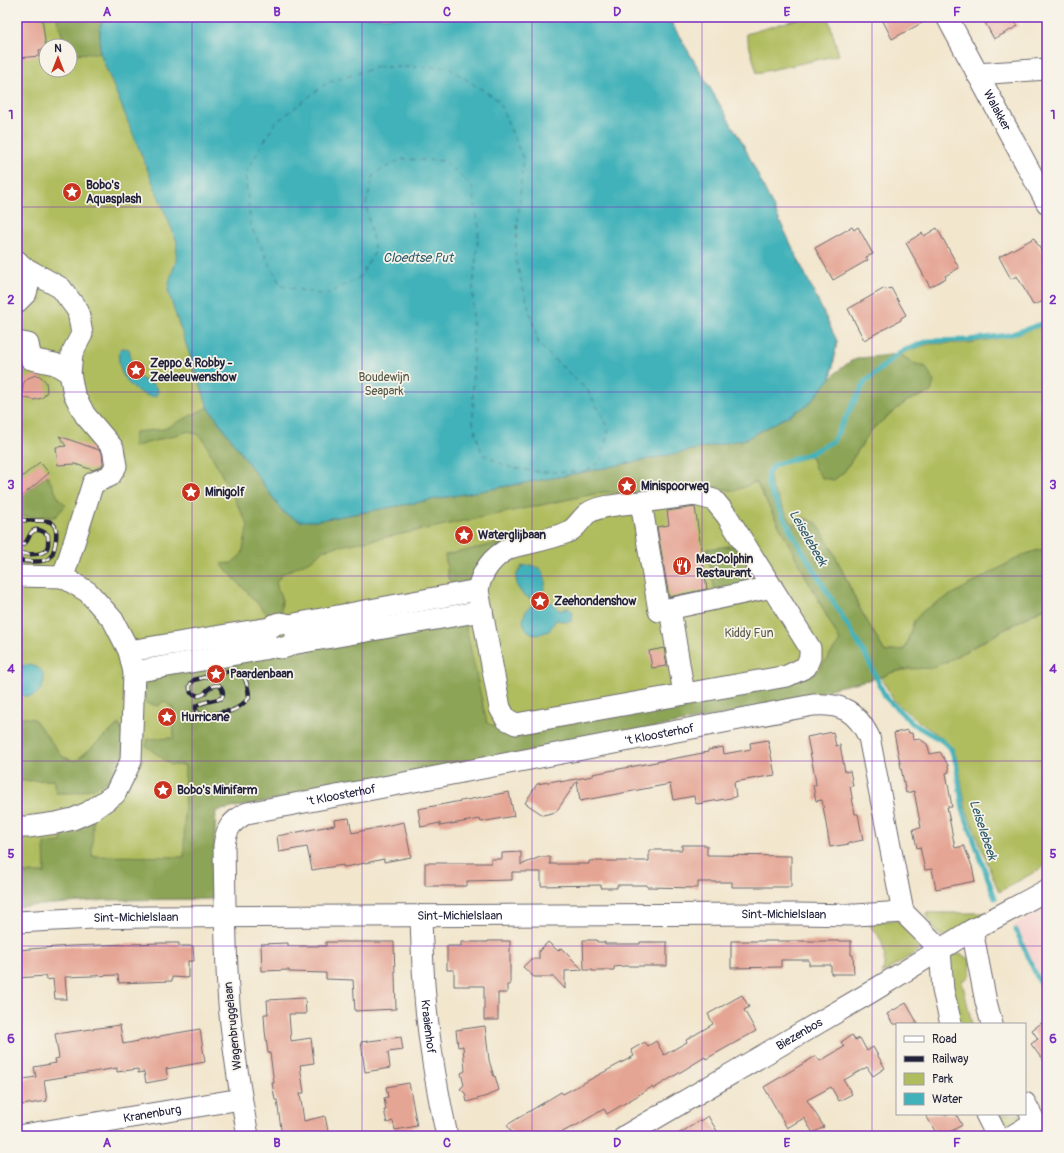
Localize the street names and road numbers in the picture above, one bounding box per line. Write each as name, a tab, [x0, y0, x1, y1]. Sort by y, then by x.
street label: Walakker	[980, 87, 1015, 134]
street label: 't Kloosterhof	[624, 720, 696, 748]
street label: 't Kloosterhof	[305, 781, 377, 809]
street label: Sint-Michielslaan	[741, 906, 827, 922]
street label: Sint-Michielslaan	[417, 908, 503, 923]
street label: Sint-Michielslaan	[93, 909, 179, 925]
street label: Wagenbruggelaan	[221, 981, 245, 1071]
street label: Kraaienhof	[418, 999, 439, 1055]
street label: Biezenbos	[773, 1014, 826, 1053]
street label: Kranenburg	[122, 1102, 182, 1126]

